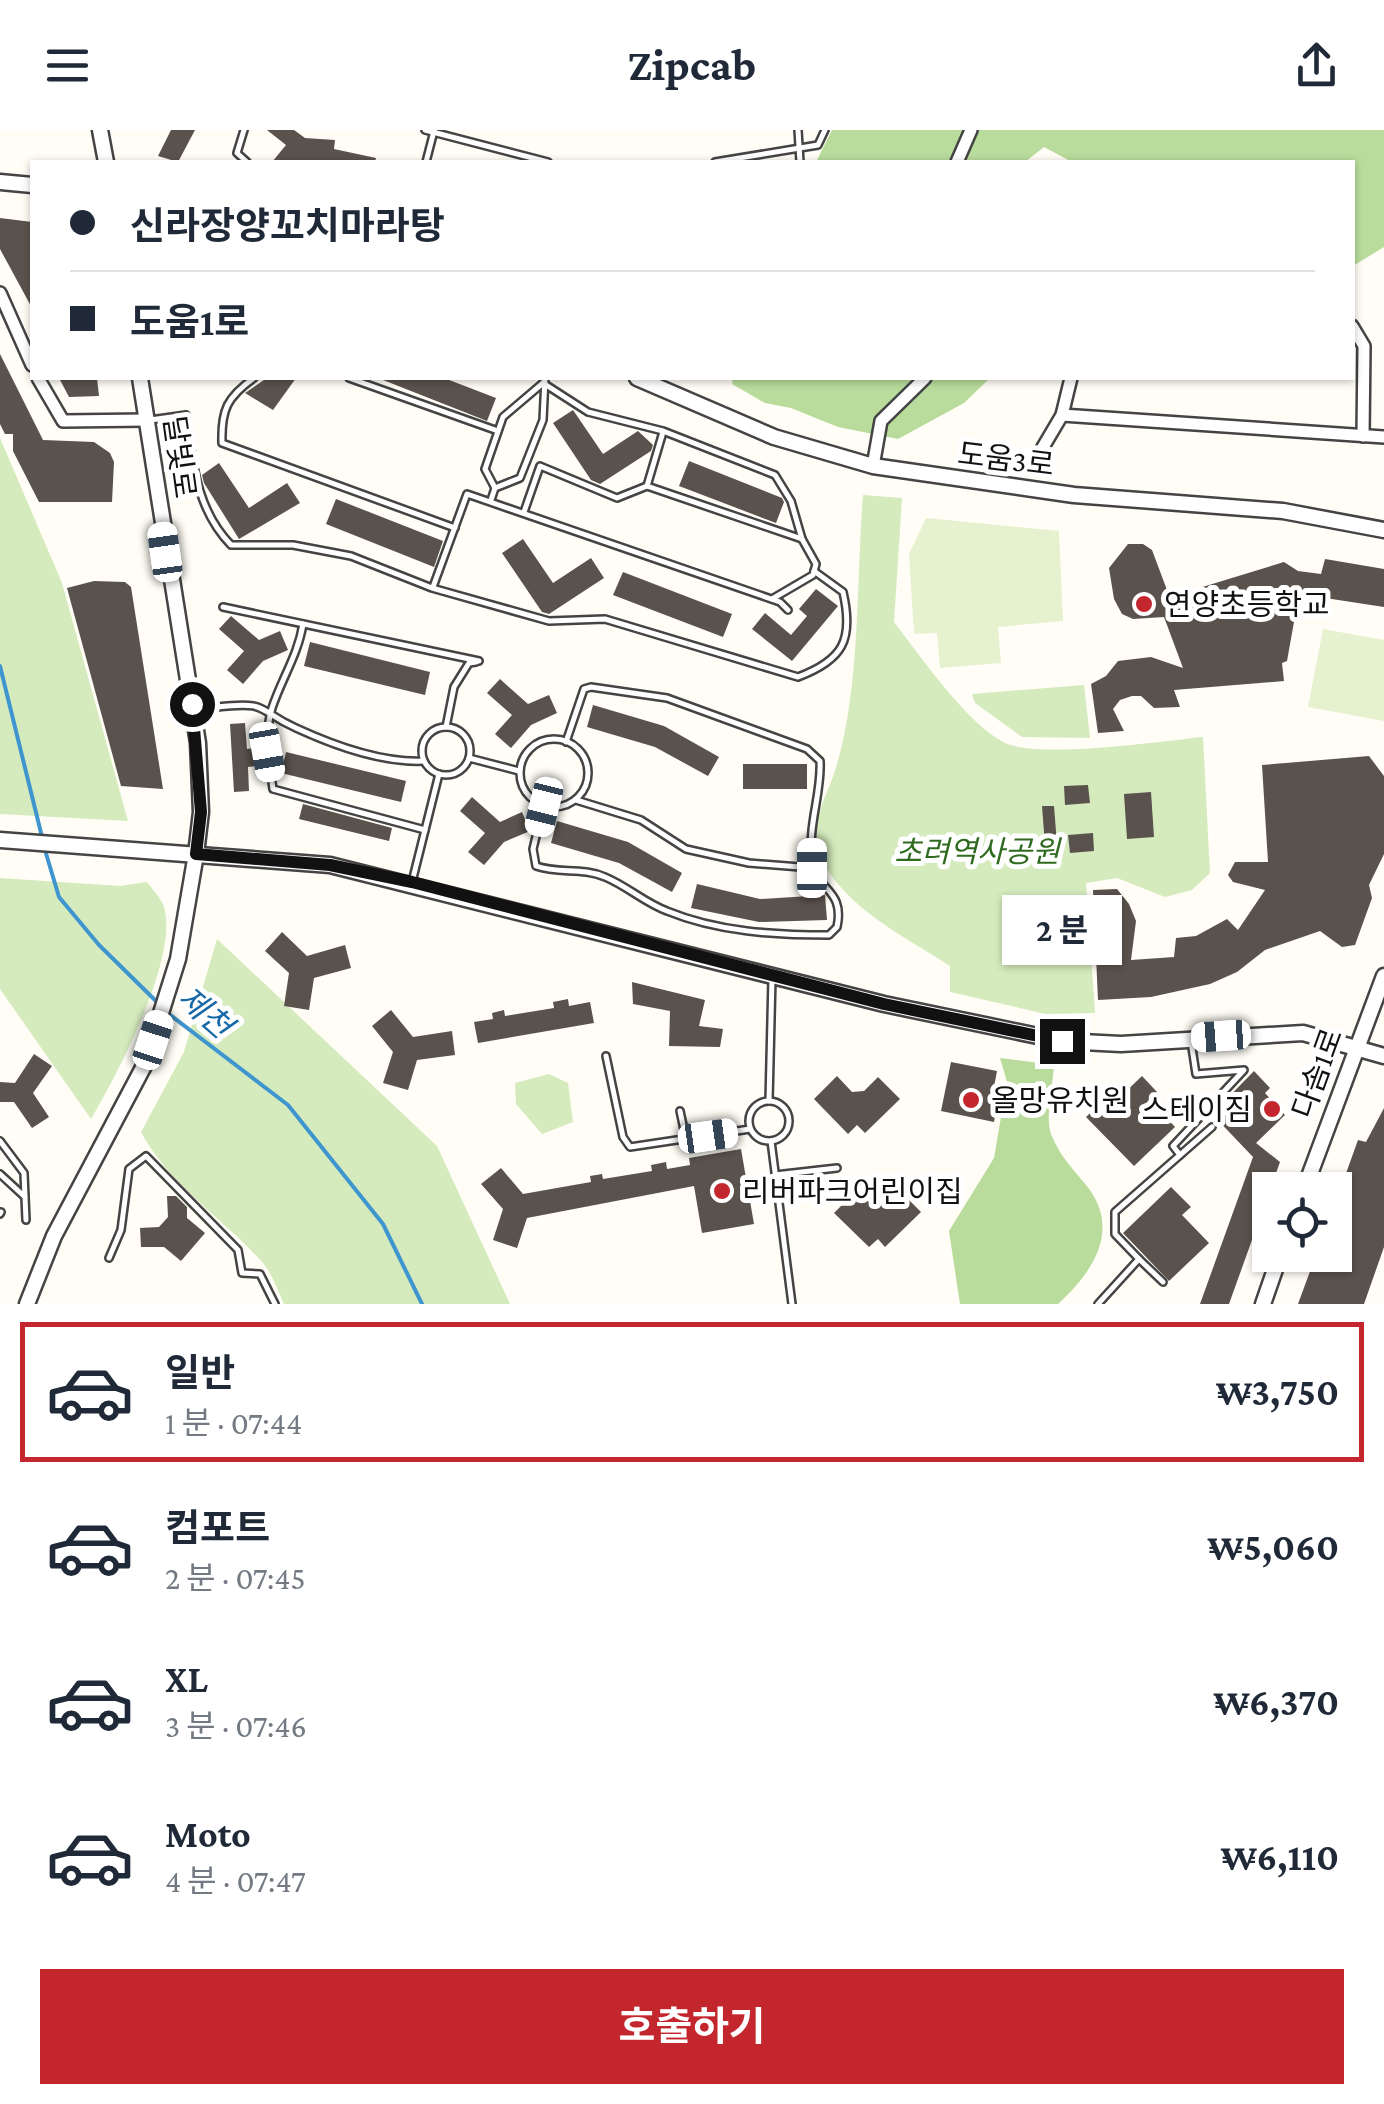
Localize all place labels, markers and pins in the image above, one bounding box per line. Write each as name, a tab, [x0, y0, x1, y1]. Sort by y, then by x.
place label: 연양초등학교	[1164, 588, 1330, 621]
marker: 연양초등학교	[1133, 593, 1155, 615]
place label: 올망유치원	[991, 1084, 1129, 1117]
marker: 올망유치원	[960, 1089, 982, 1111]
place label: 스테이짐	[1142, 1093, 1252, 1126]
marker: 스테이짐	[1261, 1098, 1283, 1120]
place label: 리버파크어린이집	[742, 1175, 963, 1208]
marker: 리버파크어린이집	[711, 1180, 733, 1202]

